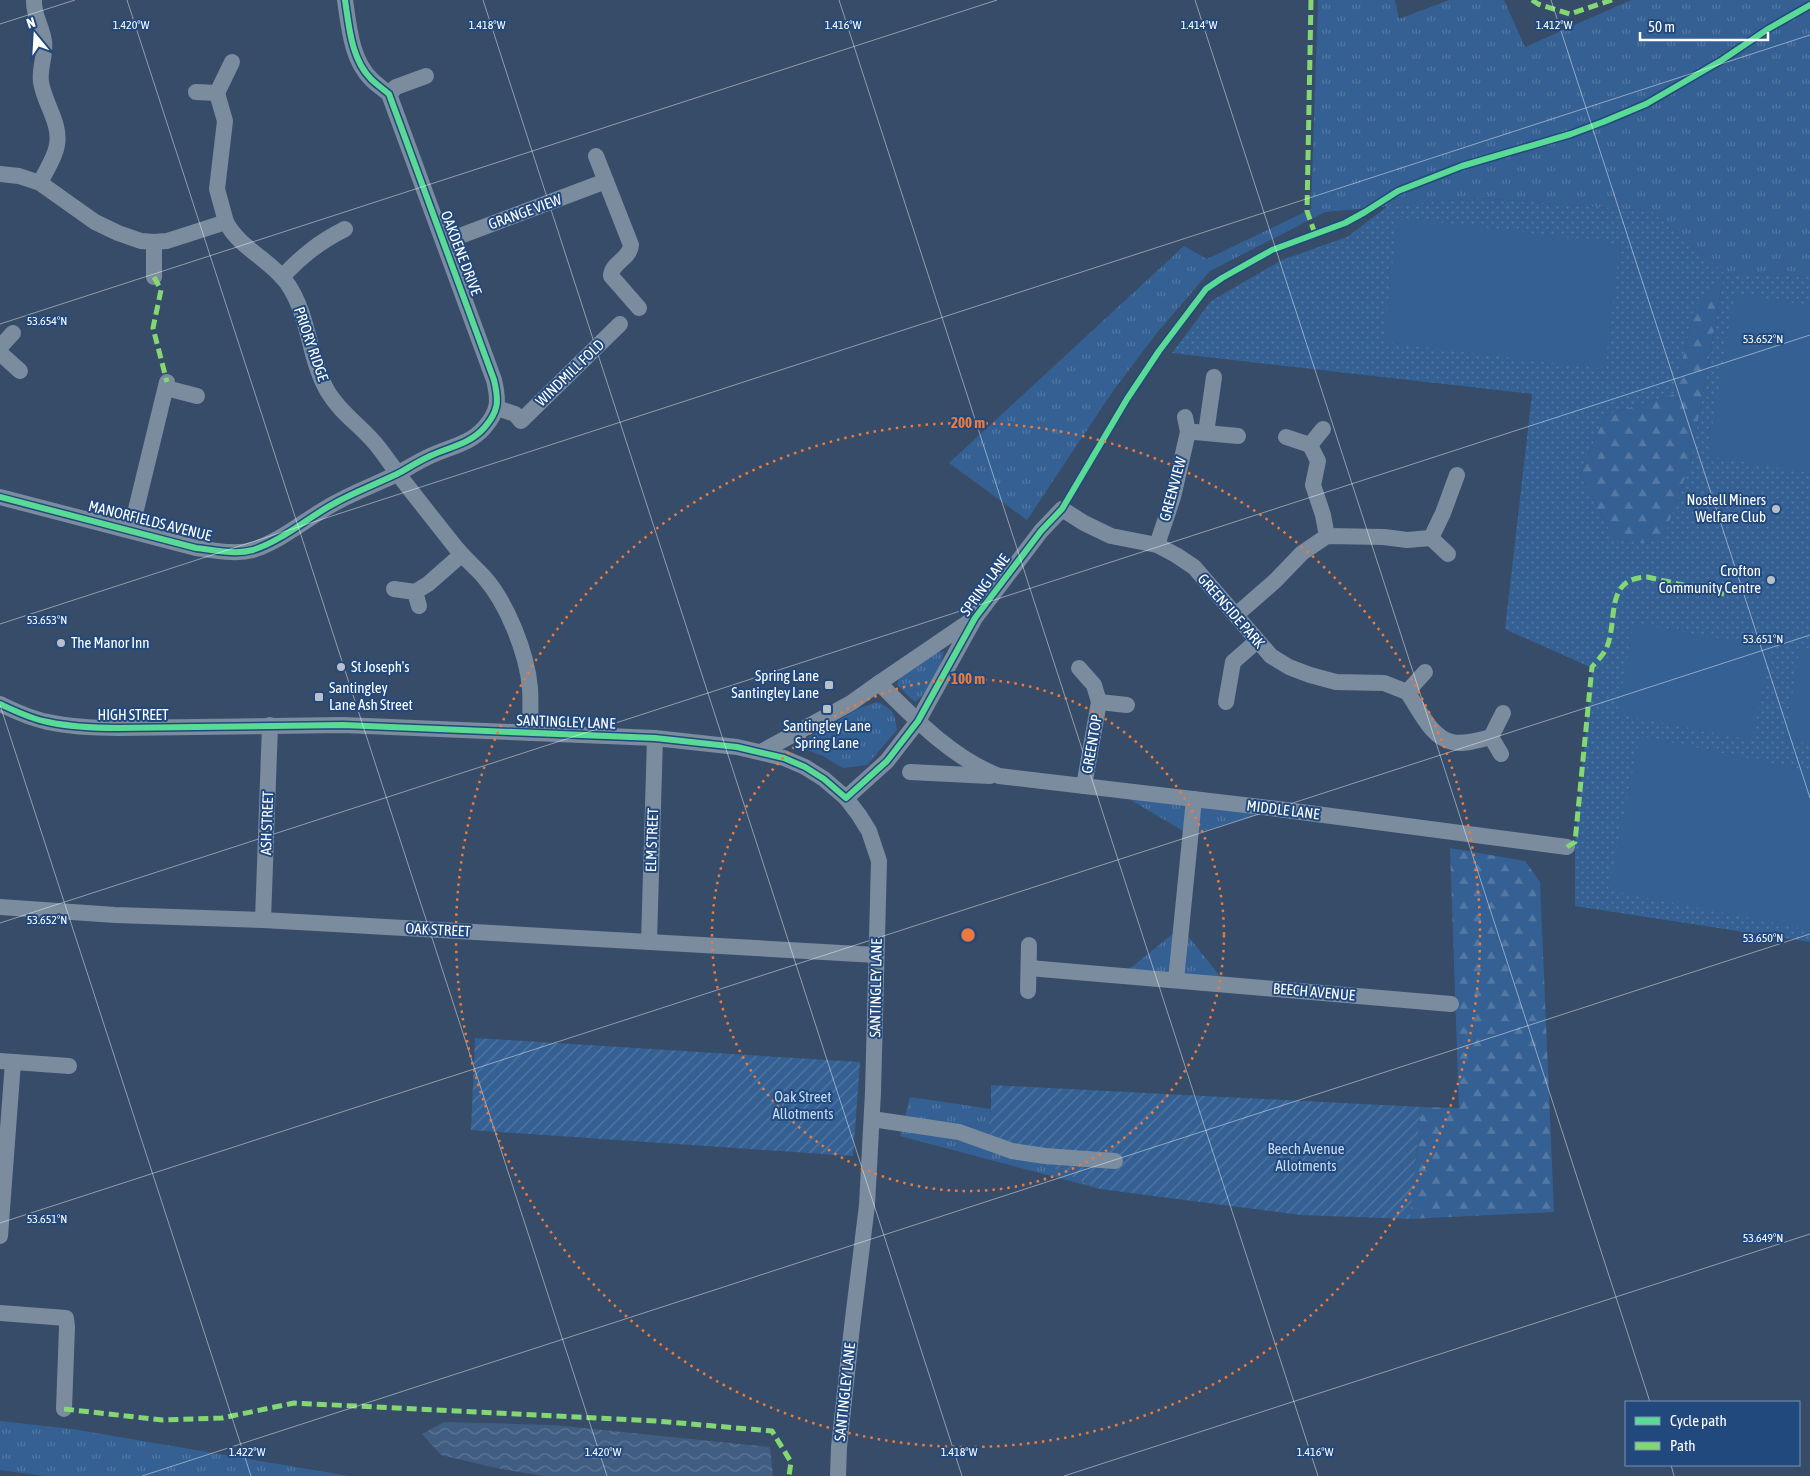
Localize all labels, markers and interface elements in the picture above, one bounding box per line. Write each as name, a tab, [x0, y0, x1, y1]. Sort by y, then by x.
north arrow	[10, 10, 60, 60]
scale bar	[1640, 10, 1768, 42]
text: N	[25, 14, 37, 32]
text: 1.420°W	[113, 18, 150, 32]
text: 1.418°W	[469, 18, 506, 32]
text: 1.416°W	[825, 18, 862, 32]
text: 1.414°W	[1181, 18, 1218, 32]
text: 1.412°W	[1536, 18, 1573, 32]
text: 50 m	[1648, 18, 1675, 35]
street label: GRANGE VIEW	[486, 190, 564, 233]
street label: OAKDENE DRIVE	[438, 208, 486, 298]
street label: PRIORY RIDGE	[291, 304, 332, 384]
text: 53.654°N	[27, 314, 67, 328]
text: 53.652°N	[1743, 332, 1783, 346]
street label: WINDMILL FOLD	[532, 336, 607, 409]
text: 200 m	[951, 414, 985, 431]
street label: GREENVIEW	[1156, 455, 1189, 523]
place label: Nostell Miners Welfare Club	[1687, 491, 1766, 525]
street label: MANORFIELDS AVENUE	[87, 497, 214, 544]
marker: Nostell Miners Welfare Club	[1770, 503, 1782, 515]
street label: SPRING LANE	[956, 550, 1013, 619]
place label: Crofton Community Centre	[1659, 562, 1761, 596]
street label: GREENSIDE PARK	[1194, 570, 1269, 652]
marker: Crofton Community Centre	[1765, 574, 1777, 586]
text: 53.653°N	[27, 613, 67, 627]
text: 53.651°N	[1743, 632, 1783, 646]
place label: The Manor Inn	[71, 634, 150, 651]
marker: The Manor Inn	[55, 637, 67, 649]
place label: St Joseph's	[351, 658, 409, 675]
marker: St Joseph's	[335, 661, 347, 673]
place label: Spring Lane Santingley Lane	[731, 667, 819, 701]
text: 100 m	[951, 670, 985, 687]
place label: Santingley Lane Ash Street	[329, 679, 413, 713]
marker: Spring Lane Santingley Lane	[823, 679, 835, 691]
marker: Santingley Lane Ash Street	[313, 691, 325, 703]
marker: Santingley Lane Spring Lane	[821, 703, 833, 715]
street label: HIGH STREET	[97, 706, 169, 723]
street label: SANTINGLEY LANE	[516, 711, 616, 732]
street label: GREENTOP	[1078, 713, 1105, 775]
place label: Santingley Lane Spring Lane	[783, 717, 871, 751]
street label: ASH STREET	[257, 790, 276, 855]
street label: MIDDLE LANE	[1246, 797, 1321, 822]
street label: ELM STREET	[642, 807, 661, 872]
text: 53.652°N	[27, 913, 67, 927]
street label: OAK STREET	[405, 919, 471, 940]
centre of rings	[959, 926, 977, 944]
text: 53.650°N	[1743, 931, 1783, 945]
street label: SANTINGLEY LANE	[866, 938, 885, 1038]
street label: BEECH AVENUE	[1272, 979, 1356, 1004]
park label: Oak Street Allotments	[772, 1088, 834, 1122]
park label: Beech Avenue Allotments	[1268, 1140, 1345, 1174]
text: 53.651°N	[27, 1212, 67, 1226]
text: 53.649°N	[1743, 1231, 1783, 1245]
street label: SANTINGLEY LANE	[831, 1341, 858, 1442]
legend	[1625, 1401, 1800, 1466]
text: Cycle path	[1670, 1412, 1727, 1429]
text: Path	[1670, 1437, 1696, 1454]
text: 1.422°W	[229, 1445, 266, 1459]
text: 1.420°W	[585, 1445, 622, 1459]
text: 1.418°W	[941, 1445, 978, 1459]
text: 1.416°W	[1297, 1445, 1334, 1459]

